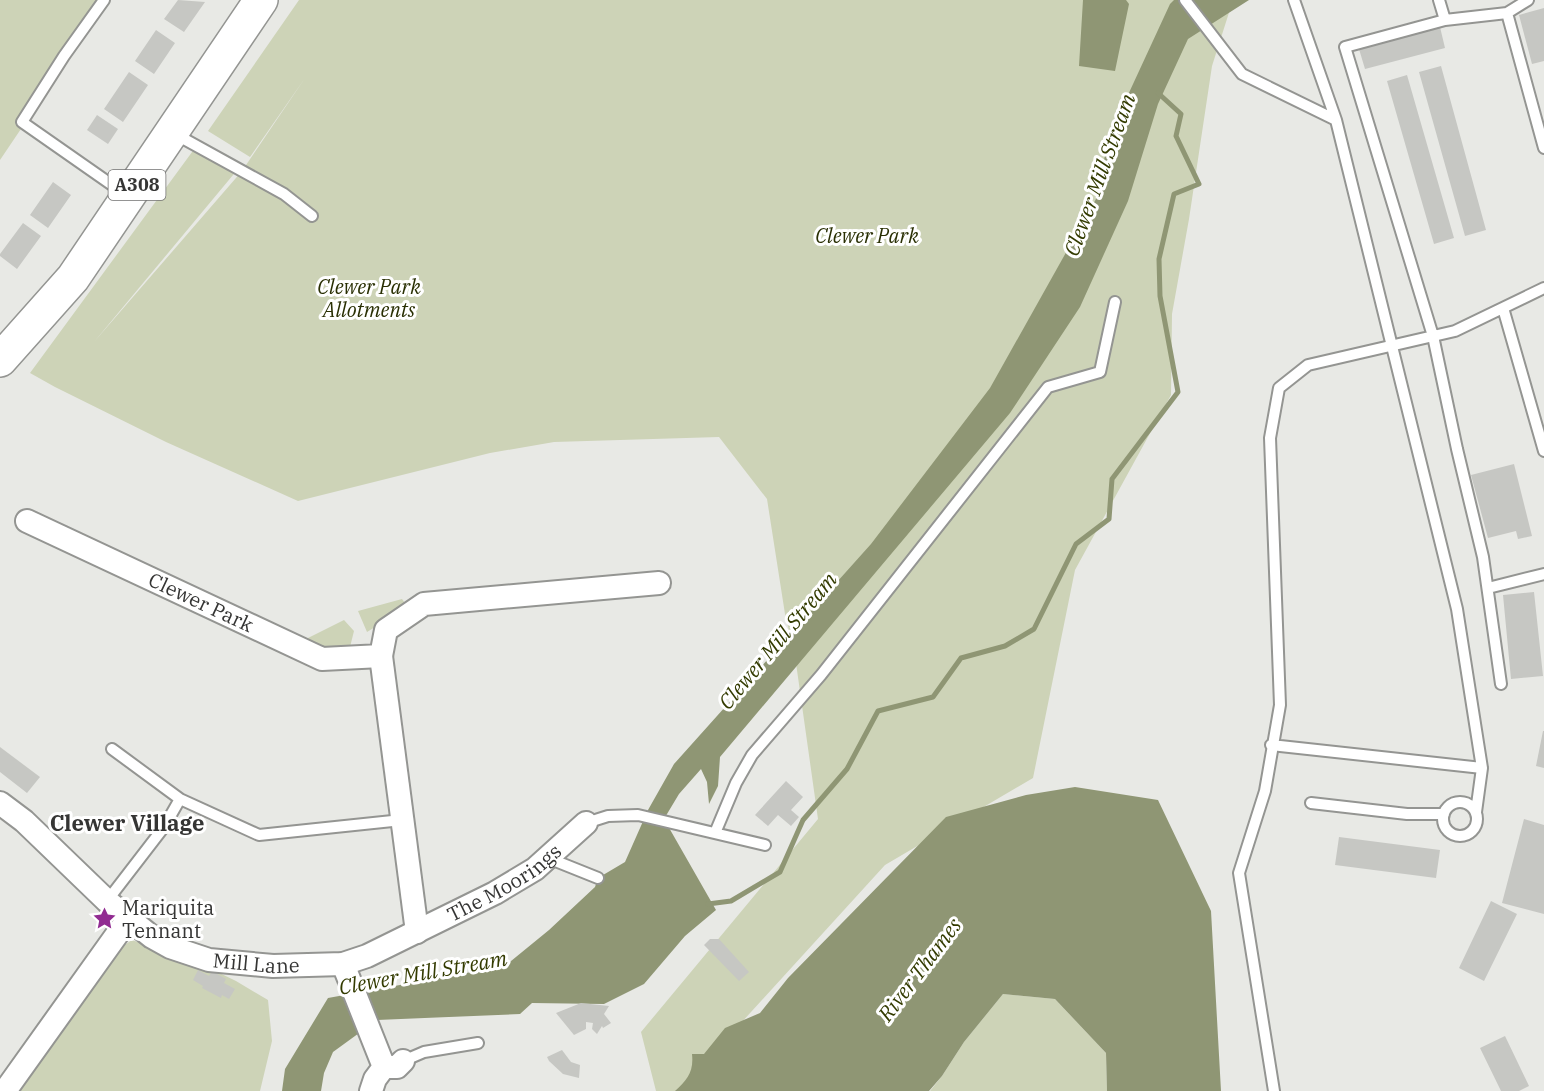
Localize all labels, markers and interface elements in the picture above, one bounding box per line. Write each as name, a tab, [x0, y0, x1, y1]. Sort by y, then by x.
water label: Clewer Mill Stream	[1057, 89, 1142, 260]
road number: A308	[108, 170, 166, 200]
park label: Clewer Park	[815, 222, 919, 249]
park label: Clewer Park Allotments	[317, 273, 421, 323]
street label: Clewer Park	[144, 566, 258, 638]
water label: Clewer Mill Stream	[712, 566, 843, 715]
district label: Clewer Village	[50, 808, 204, 837]
street label: The Moorings	[442, 838, 567, 928]
place label: Mariquita Tennant	[122, 894, 214, 944]
place icon: Mariquita Tennant	[91, 906, 117, 932]
water label: River Thames	[871, 912, 967, 1027]
water label: Clewer Mill Stream	[336, 943, 510, 1001]
street label: Mill Lane	[212, 946, 300, 979]

